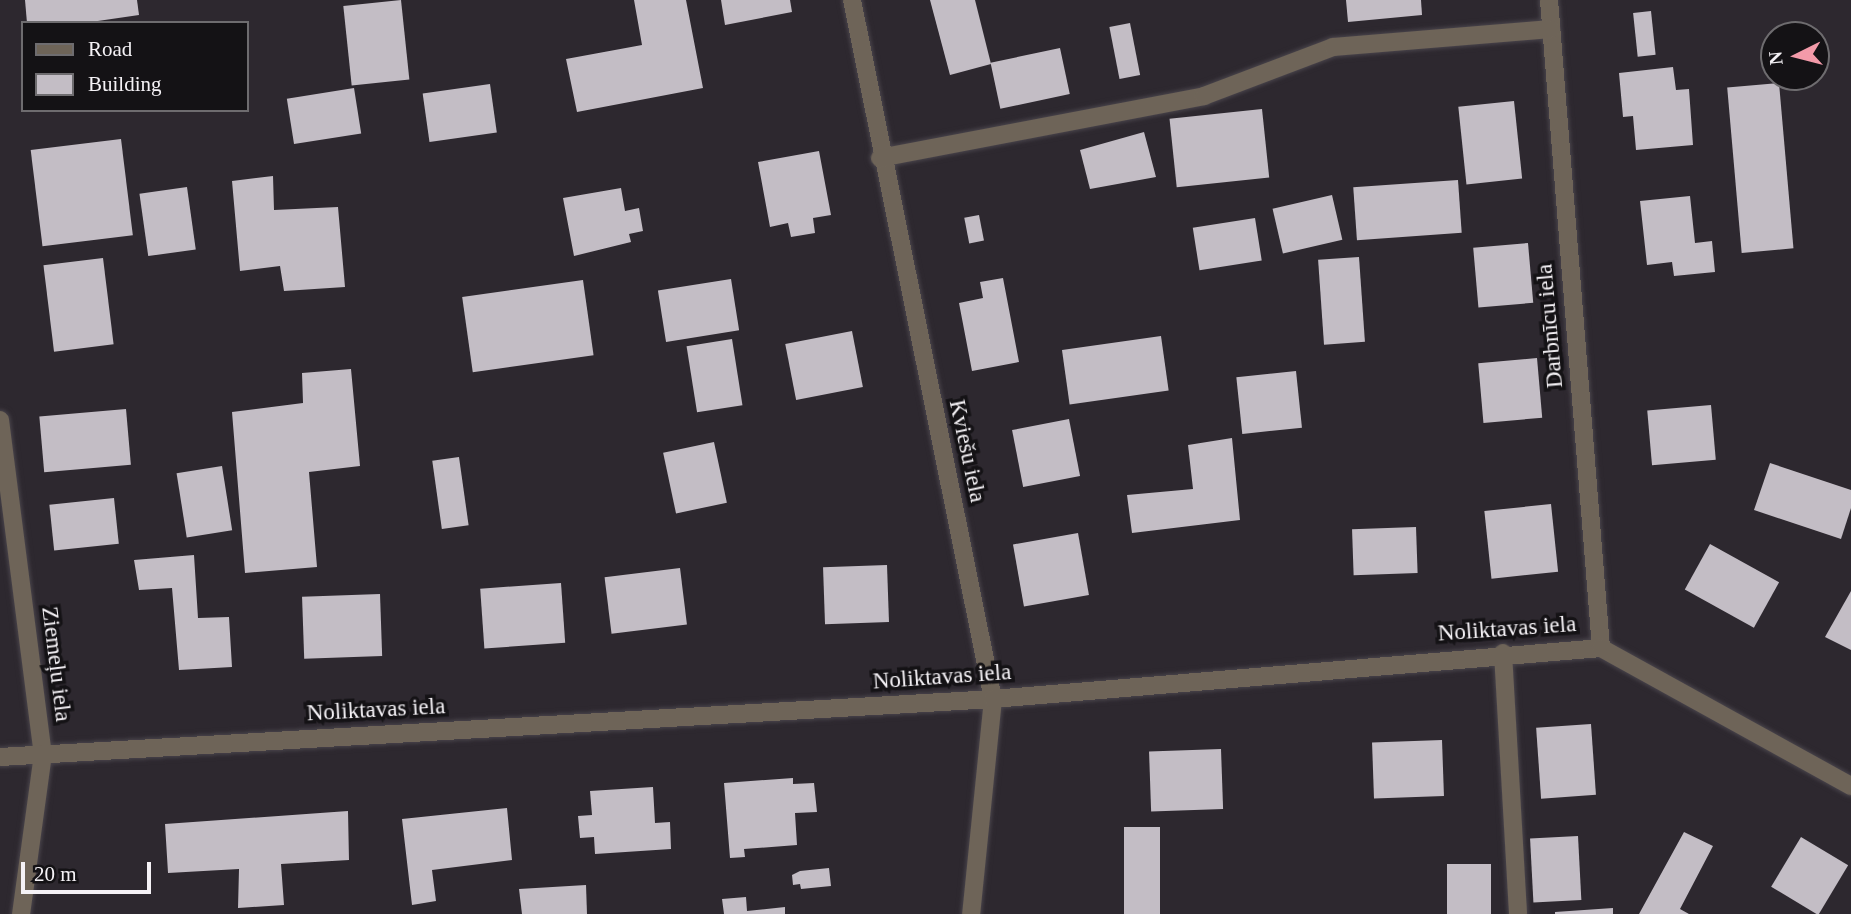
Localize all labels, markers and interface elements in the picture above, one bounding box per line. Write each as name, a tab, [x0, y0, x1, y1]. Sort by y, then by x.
legend	[21, 21, 248, 112]
north arrow	[1760, 21, 1830, 91]
text: Road	[88, 37, 132, 61]
text: N	[1764, 50, 1787, 66]
text: Building	[88, 72, 162, 96]
street label: Darbnīcu iela	[1531, 263, 1569, 389]
street label: Kviešu iela	[943, 397, 991, 505]
street label: Ziemeļu iela	[35, 605, 77, 723]
street label: Noliktavas iela	[1437, 610, 1577, 648]
street label: Noliktavas iela	[872, 658, 1012, 696]
street label: Noliktavas iela	[306, 693, 446, 727]
scale bar	[24, 848, 154, 892]
text: 20 m	[34, 862, 77, 886]

